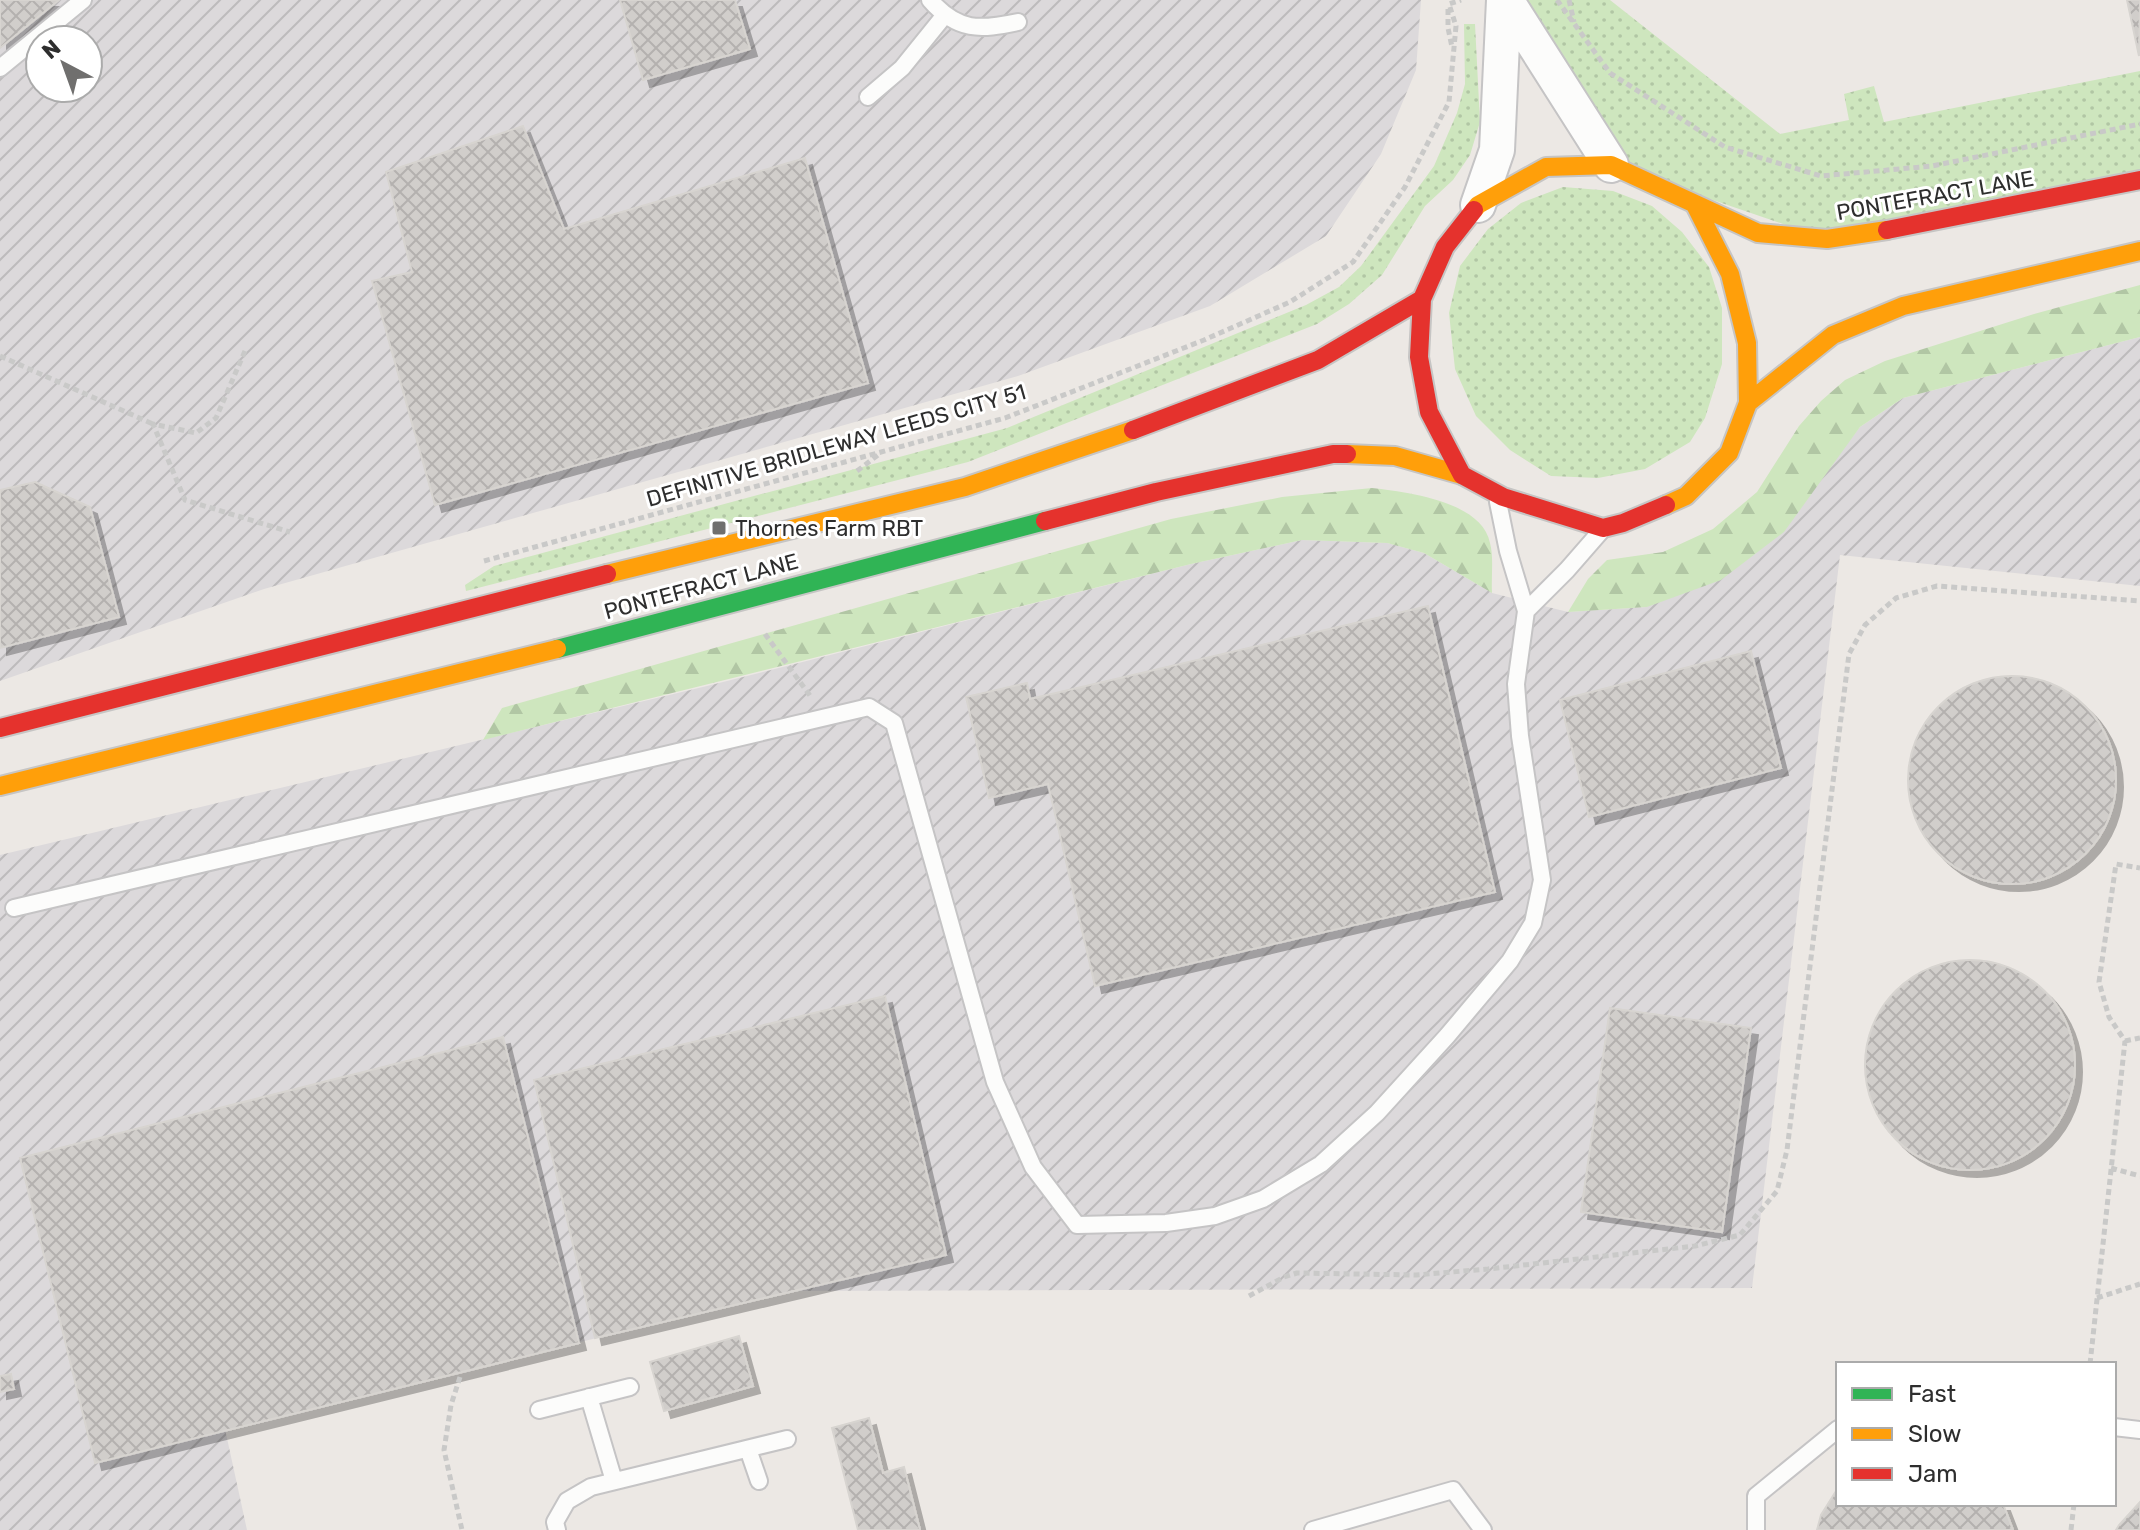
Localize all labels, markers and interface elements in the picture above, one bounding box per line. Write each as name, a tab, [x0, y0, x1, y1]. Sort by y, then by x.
north arrow	[24, 24, 104, 104]
text: N	[36, 34, 66, 65]
street label: PONTEFRACT LANE	[1834, 165, 2036, 226]
street label: DEFINITIVE BRIDLEWAY LEEDS CITY 51	[643, 378, 1029, 513]
place label: Thornes Farm RBT	[735, 515, 923, 542]
marker: Thornes Farm RBT	[710, 519, 728, 537]
street label: PONTEFRACT LANE	[601, 548, 801, 625]
legend	[1836, 1362, 2116, 1506]
text: Fast	[1908, 1380, 1956, 1408]
text: Slow	[1908, 1420, 1961, 1448]
text: Jam	[1908, 1460, 1958, 1488]

